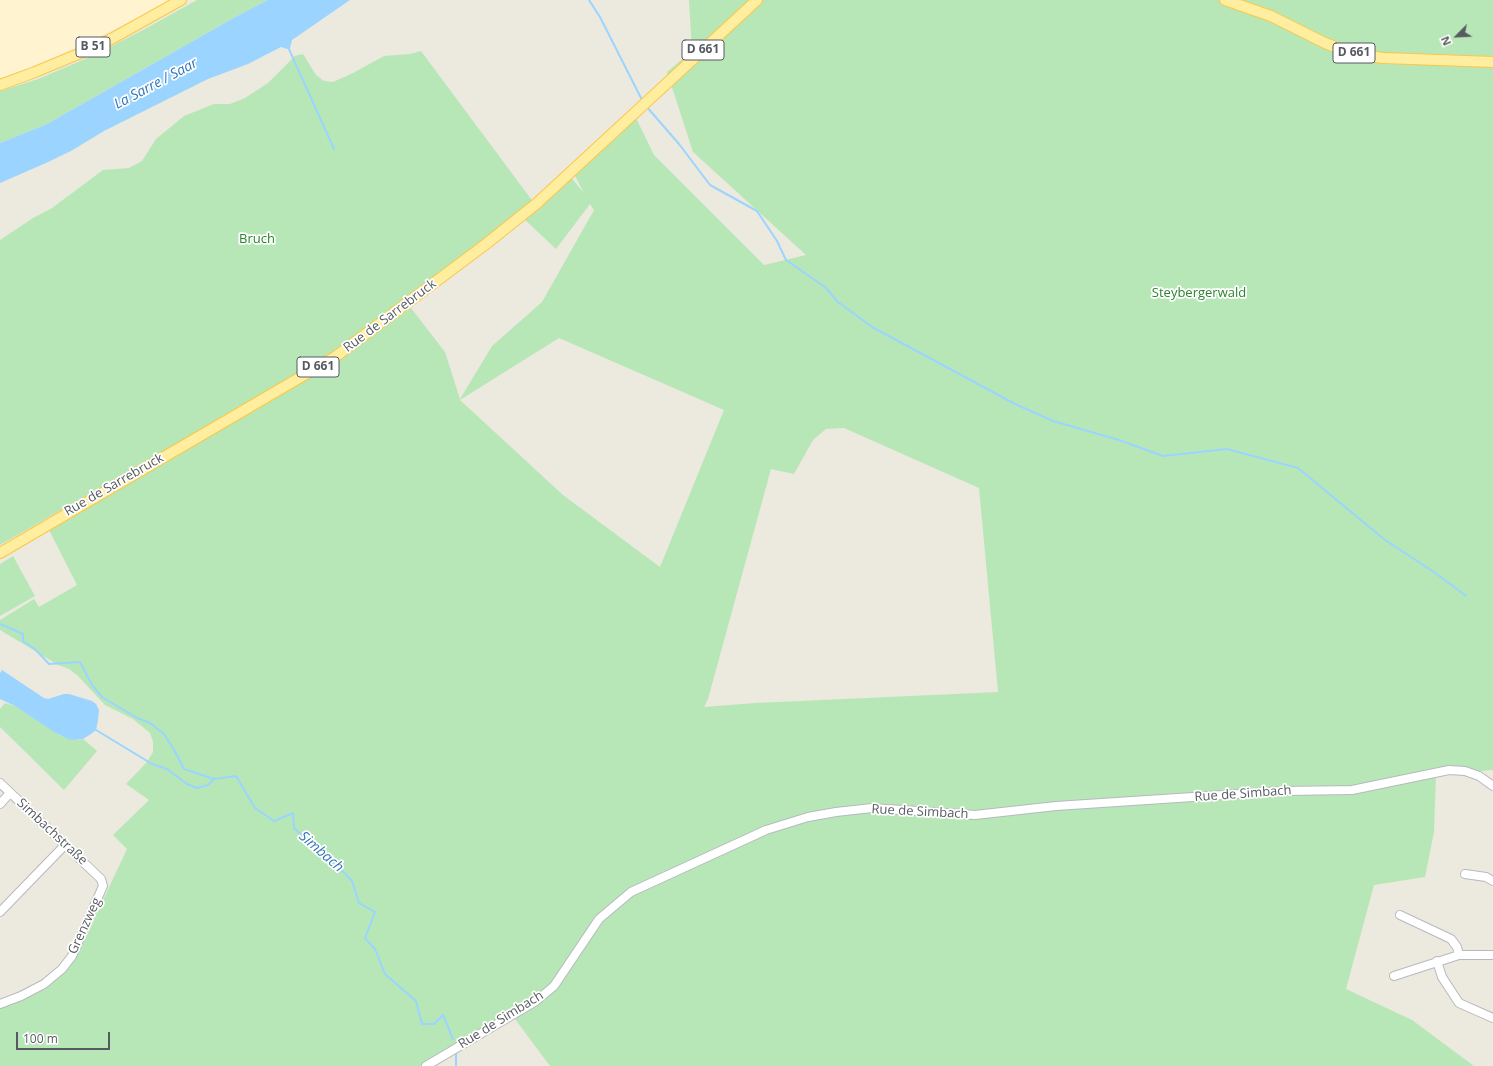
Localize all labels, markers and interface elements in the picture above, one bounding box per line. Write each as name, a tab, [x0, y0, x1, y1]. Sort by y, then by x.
north arrow	[1437, 16, 1477, 56]
text: N	[1437, 34, 1454, 48]
road number: B 51	[76, 37, 110, 57]
road number: D 661	[682, 40, 724, 60]
road number: D 661	[1333, 43, 1375, 63]
water label: La Sarre / Saar	[111, 55, 201, 113]
park label: Bruch	[239, 231, 275, 247]
street label: Rue de Sarrebruck	[341, 276, 439, 356]
park label: Steybergerwald	[1152, 285, 1246, 301]
road number: D 661	[297, 357, 339, 377]
street label: Rue de Sarrebruck	[62, 450, 166, 520]
street label: Rue de Simbach	[1194, 783, 1292, 805]
street label: Simbachstraße	[14, 795, 90, 869]
street label: Rue de Simbach	[871, 802, 969, 822]
water label: Simbach	[295, 828, 347, 876]
street label: Grenzweg	[65, 895, 105, 957]
street label: Rue de Simbach	[456, 988, 546, 1052]
scale bar	[18, 1024, 112, 1050]
text: 100 m	[23, 1030, 58, 1047]

